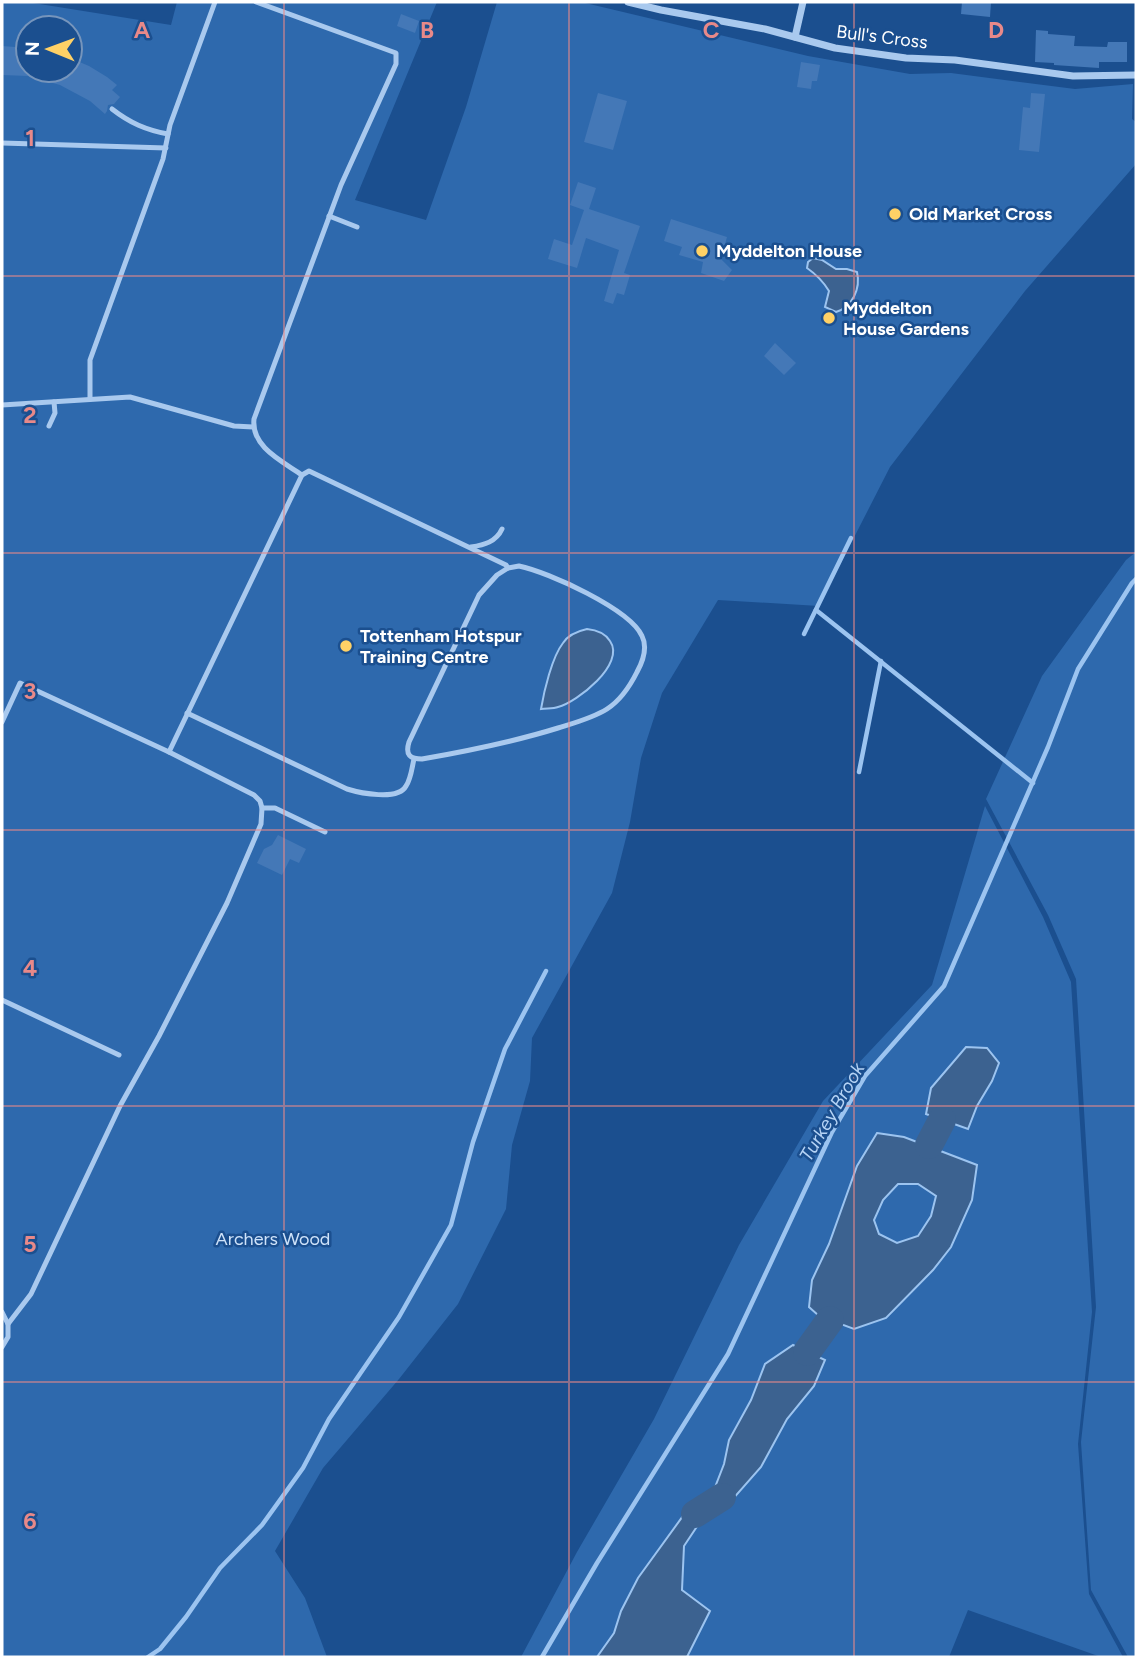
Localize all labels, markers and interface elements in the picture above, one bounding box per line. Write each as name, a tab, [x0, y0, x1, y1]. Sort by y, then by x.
north arrow	[14, 14, 84, 84]
text: A	[134, 16, 151, 44]
text: B	[420, 16, 434, 44]
text: C	[703, 16, 720, 44]
text: D	[988, 16, 1004, 44]
street label: Bull's Cross	[835, 20, 929, 54]
text: N	[21, 41, 44, 56]
text: 1	[25, 124, 35, 152]
place label: Old Market Cross	[909, 203, 1053, 225]
marker: Old Market Cross	[887, 206, 903, 222]
place label: Myddelton House	[716, 240, 862, 262]
marker: Myddelton House	[694, 243, 710, 259]
place label: Myddelton House Gardens	[843, 297, 970, 340]
marker: Myddelton House Gardens	[821, 310, 837, 326]
text: 2	[23, 401, 37, 429]
place label: Tottenham Hotspur Training Centre	[360, 625, 522, 668]
marker: Tottenham Hotspur Training Centre	[338, 638, 354, 654]
text: 3	[24, 677, 36, 705]
text: 4	[23, 954, 37, 982]
water label: Turkey Brook	[795, 1058, 870, 1165]
park label: Archers Wood	[216, 1228, 330, 1250]
text: 5	[23, 1230, 37, 1258]
text: 6	[23, 1507, 37, 1535]

